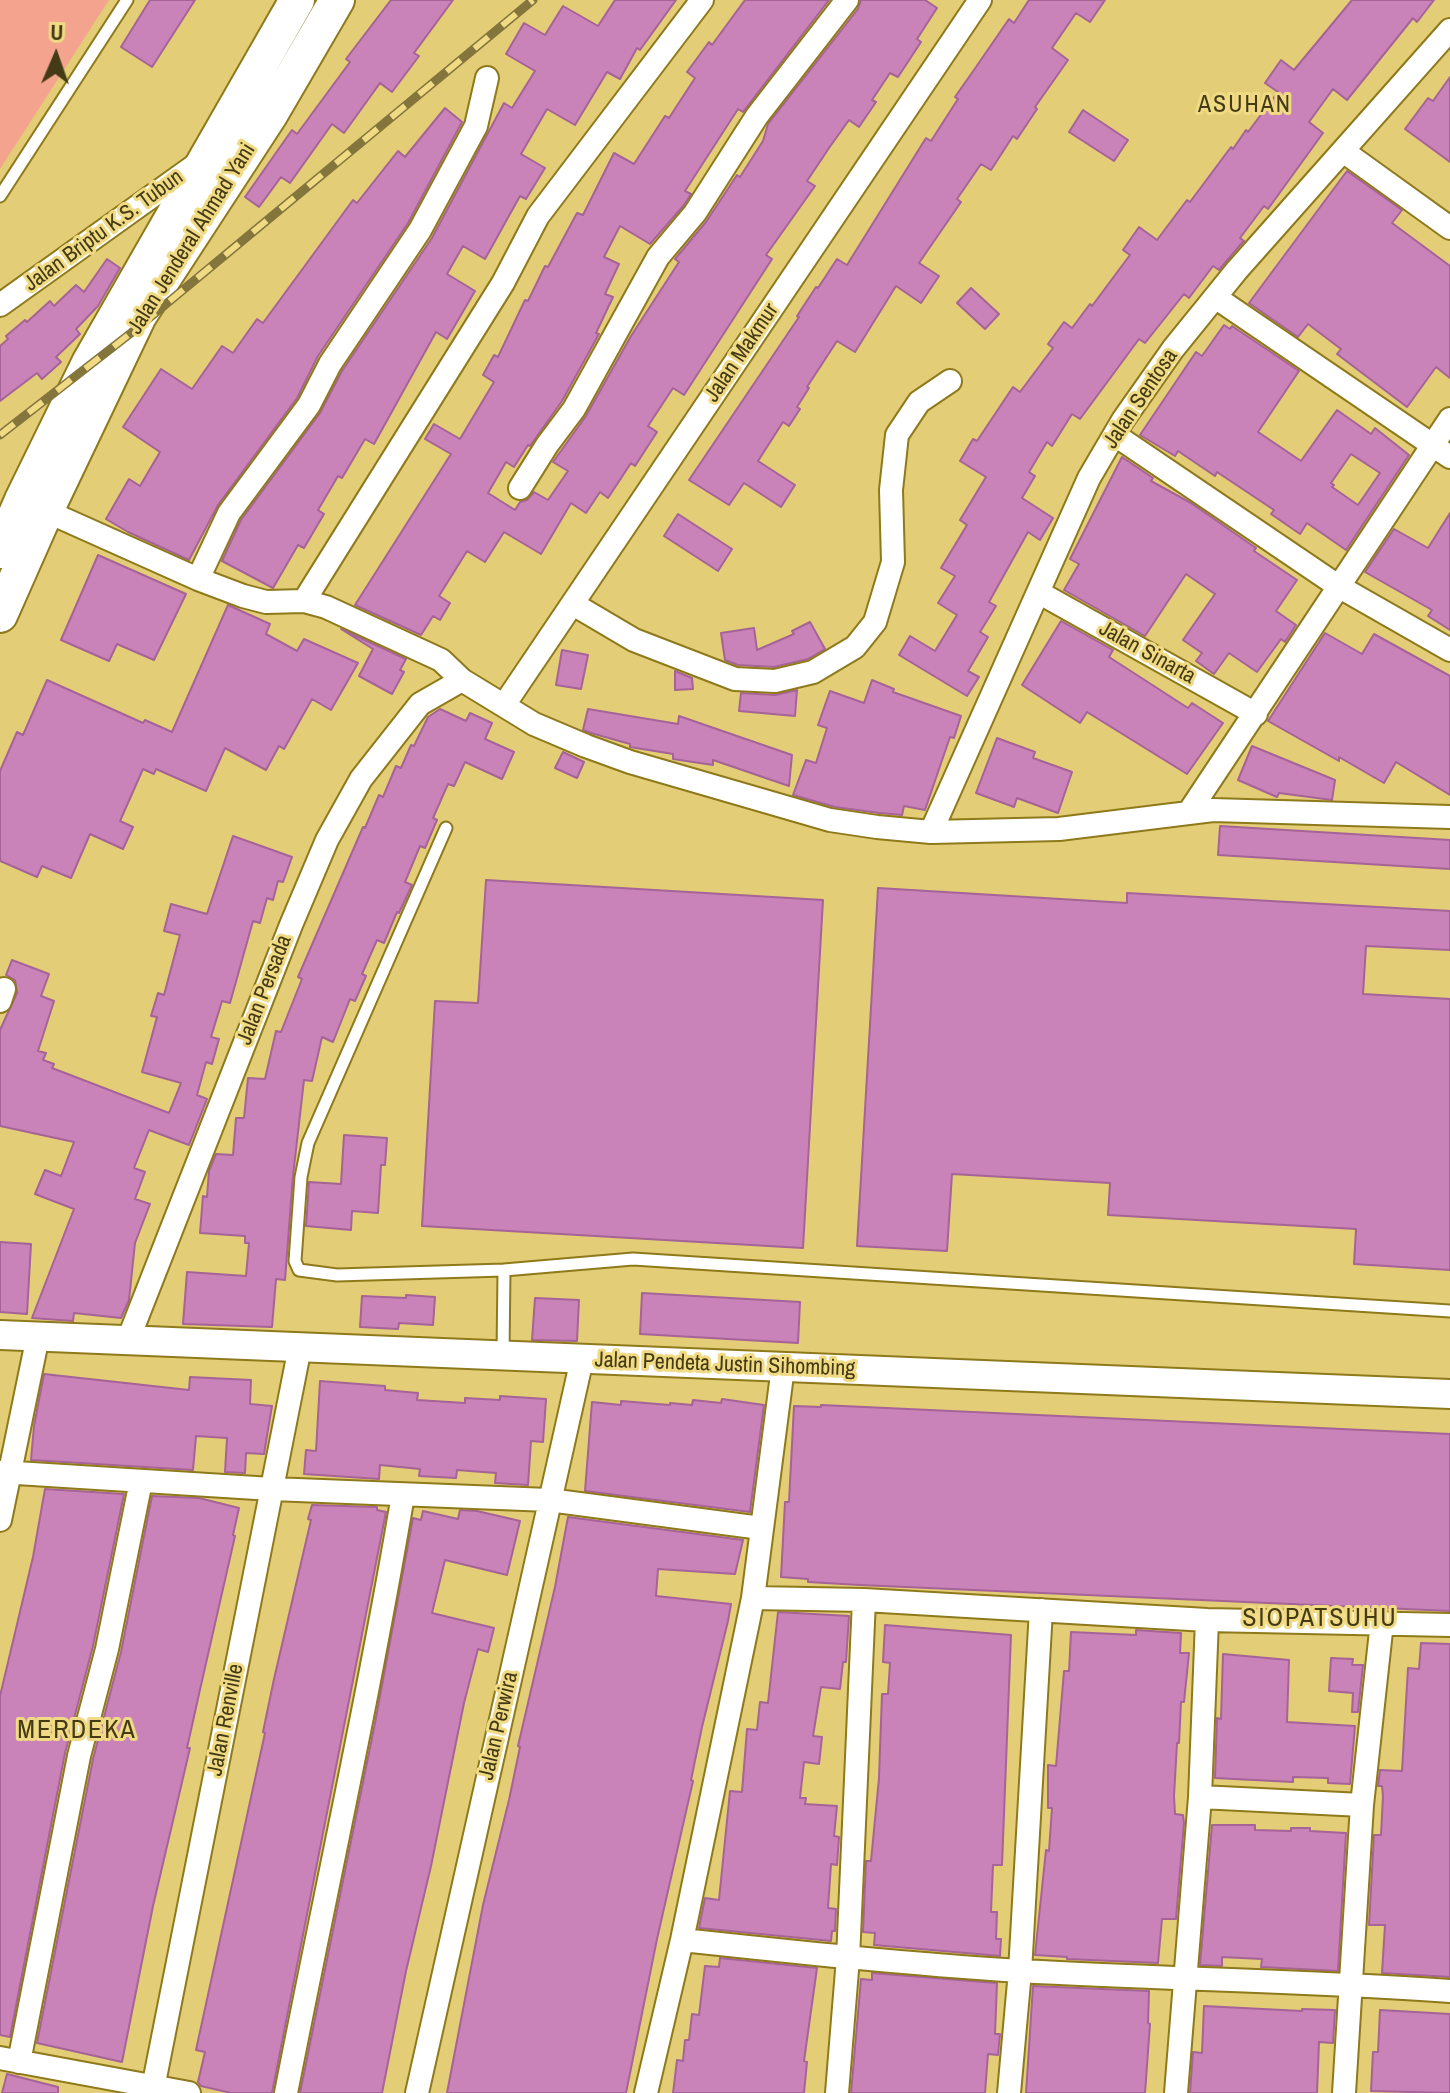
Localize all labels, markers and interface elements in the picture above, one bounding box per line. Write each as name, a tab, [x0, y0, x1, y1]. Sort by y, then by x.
north arrow	[16, 16, 96, 96]
text: U	[50, 17, 64, 47]
district label: ASUHAN	[1198, 92, 1292, 120]
street label: Jalan Jenderal Ahmad Yani	[122, 139, 262, 339]
street label: Jalan Briptu K.S. Tubun	[19, 164, 189, 298]
street label: Jalan Makmur	[699, 299, 785, 407]
street label: Jalan Sentosa	[1098, 344, 1184, 454]
street label: Jalan Sinarta	[1094, 616, 1200, 690]
street label: Jalan Persada	[232, 931, 298, 1049]
street label: Jalan Pendeta Justin Sihombing	[594, 1347, 856, 1383]
district label: SIOPATSUHU	[1242, 1603, 1398, 1635]
street label: Jalan Renville	[202, 1662, 250, 1778]
street label: Jalan Perwira	[474, 1669, 524, 1783]
district label: MERDEKA	[17, 1715, 137, 1747]

